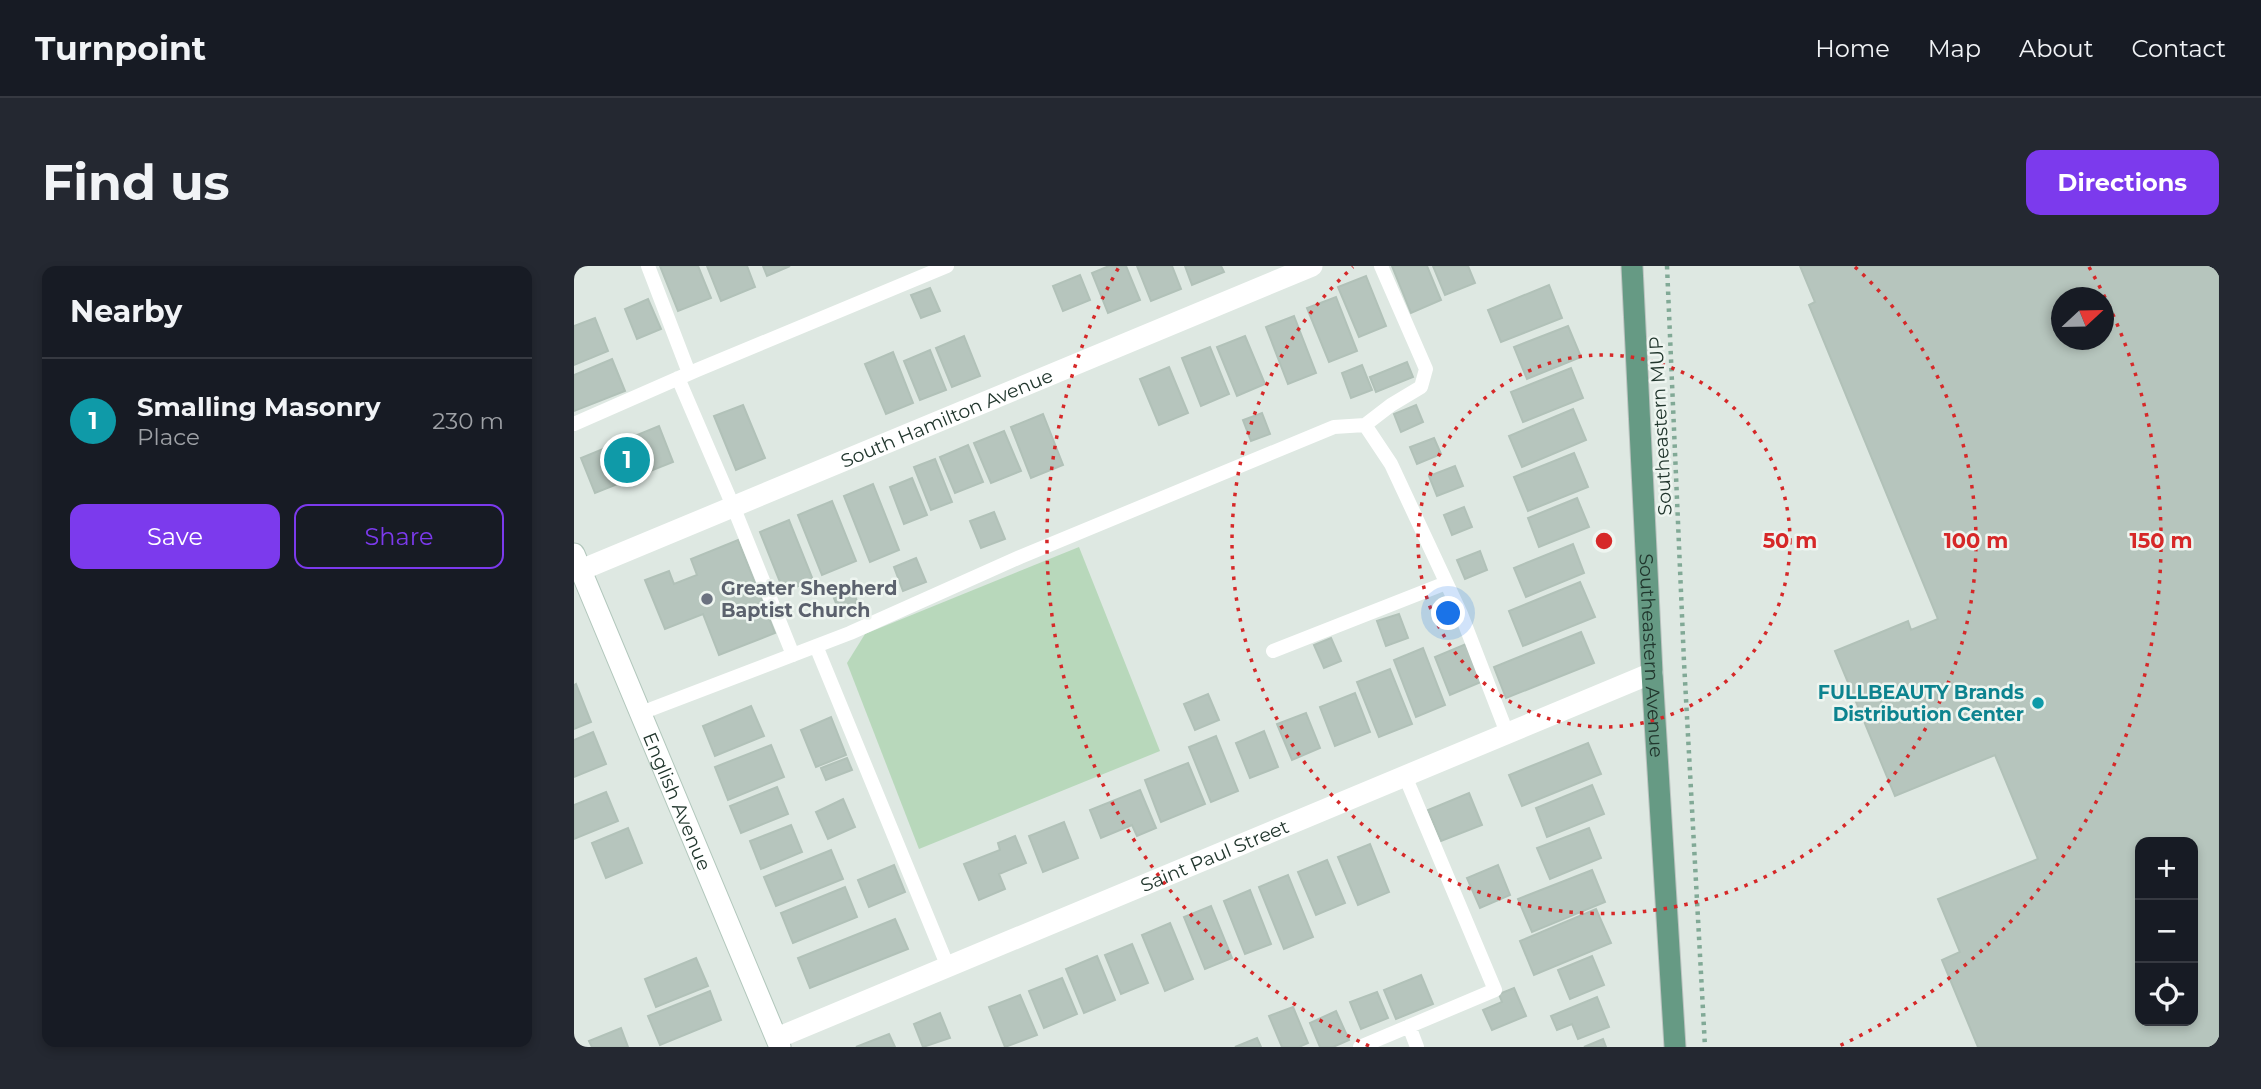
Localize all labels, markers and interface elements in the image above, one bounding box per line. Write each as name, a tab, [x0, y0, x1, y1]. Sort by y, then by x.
text: Turnpoint	[35, 28, 206, 68]
text: Home	[1815, 34, 1890, 63]
text: Map	[1928, 34, 1981, 63]
text: About	[2019, 34, 2093, 63]
text: Contact	[2131, 34, 2226, 63]
button: Directions	[2026, 150, 2219, 215]
text: Find us	[42, 153, 230, 212]
north arrow	[2051, 287, 2114, 350]
text: Nearby	[70, 293, 182, 330]
street label: Southeastern MUP	[1644, 336, 1677, 516]
street label: South Hamilton Avenue	[837, 364, 1056, 473]
text: Smalling Masonry	[137, 391, 380, 423]
text: 1	[88, 407, 98, 435]
text: 230 m	[432, 407, 504, 435]
text: Place	[137, 423, 200, 451]
pin: 1	[604, 434, 650, 486]
button: Save	[70, 504, 280, 569]
button: Share	[294, 504, 504, 569]
text: 50 m	[1763, 528, 1817, 553]
text: 100 m	[1944, 528, 2008, 553]
text: 150 m	[2130, 528, 2192, 553]
centre of rings	[1592, 529, 1616, 553]
street label: Southeastern Avenue	[1634, 553, 1668, 758]
place label: Greater Shepherd Baptist Church	[721, 577, 897, 622]
marker: Greater Shepherd Baptist Church	[699, 591, 715, 607]
your location	[1431, 596, 1465, 630]
place label: FULLBEAUTY Brands Distribution Center	[1818, 681, 2024, 726]
marker: FULLBEAUTY Brands Distribution Center	[2030, 695, 2046, 711]
street label: English Avenue	[638, 729, 716, 874]
street label: Saint Paul Street	[1137, 815, 1293, 897]
map controls	[2135, 837, 2198, 1026]
button: +	[2135, 837, 2198, 900]
button: −	[2135, 900, 2198, 963]
button: locate	[2135, 963, 2198, 1026]

